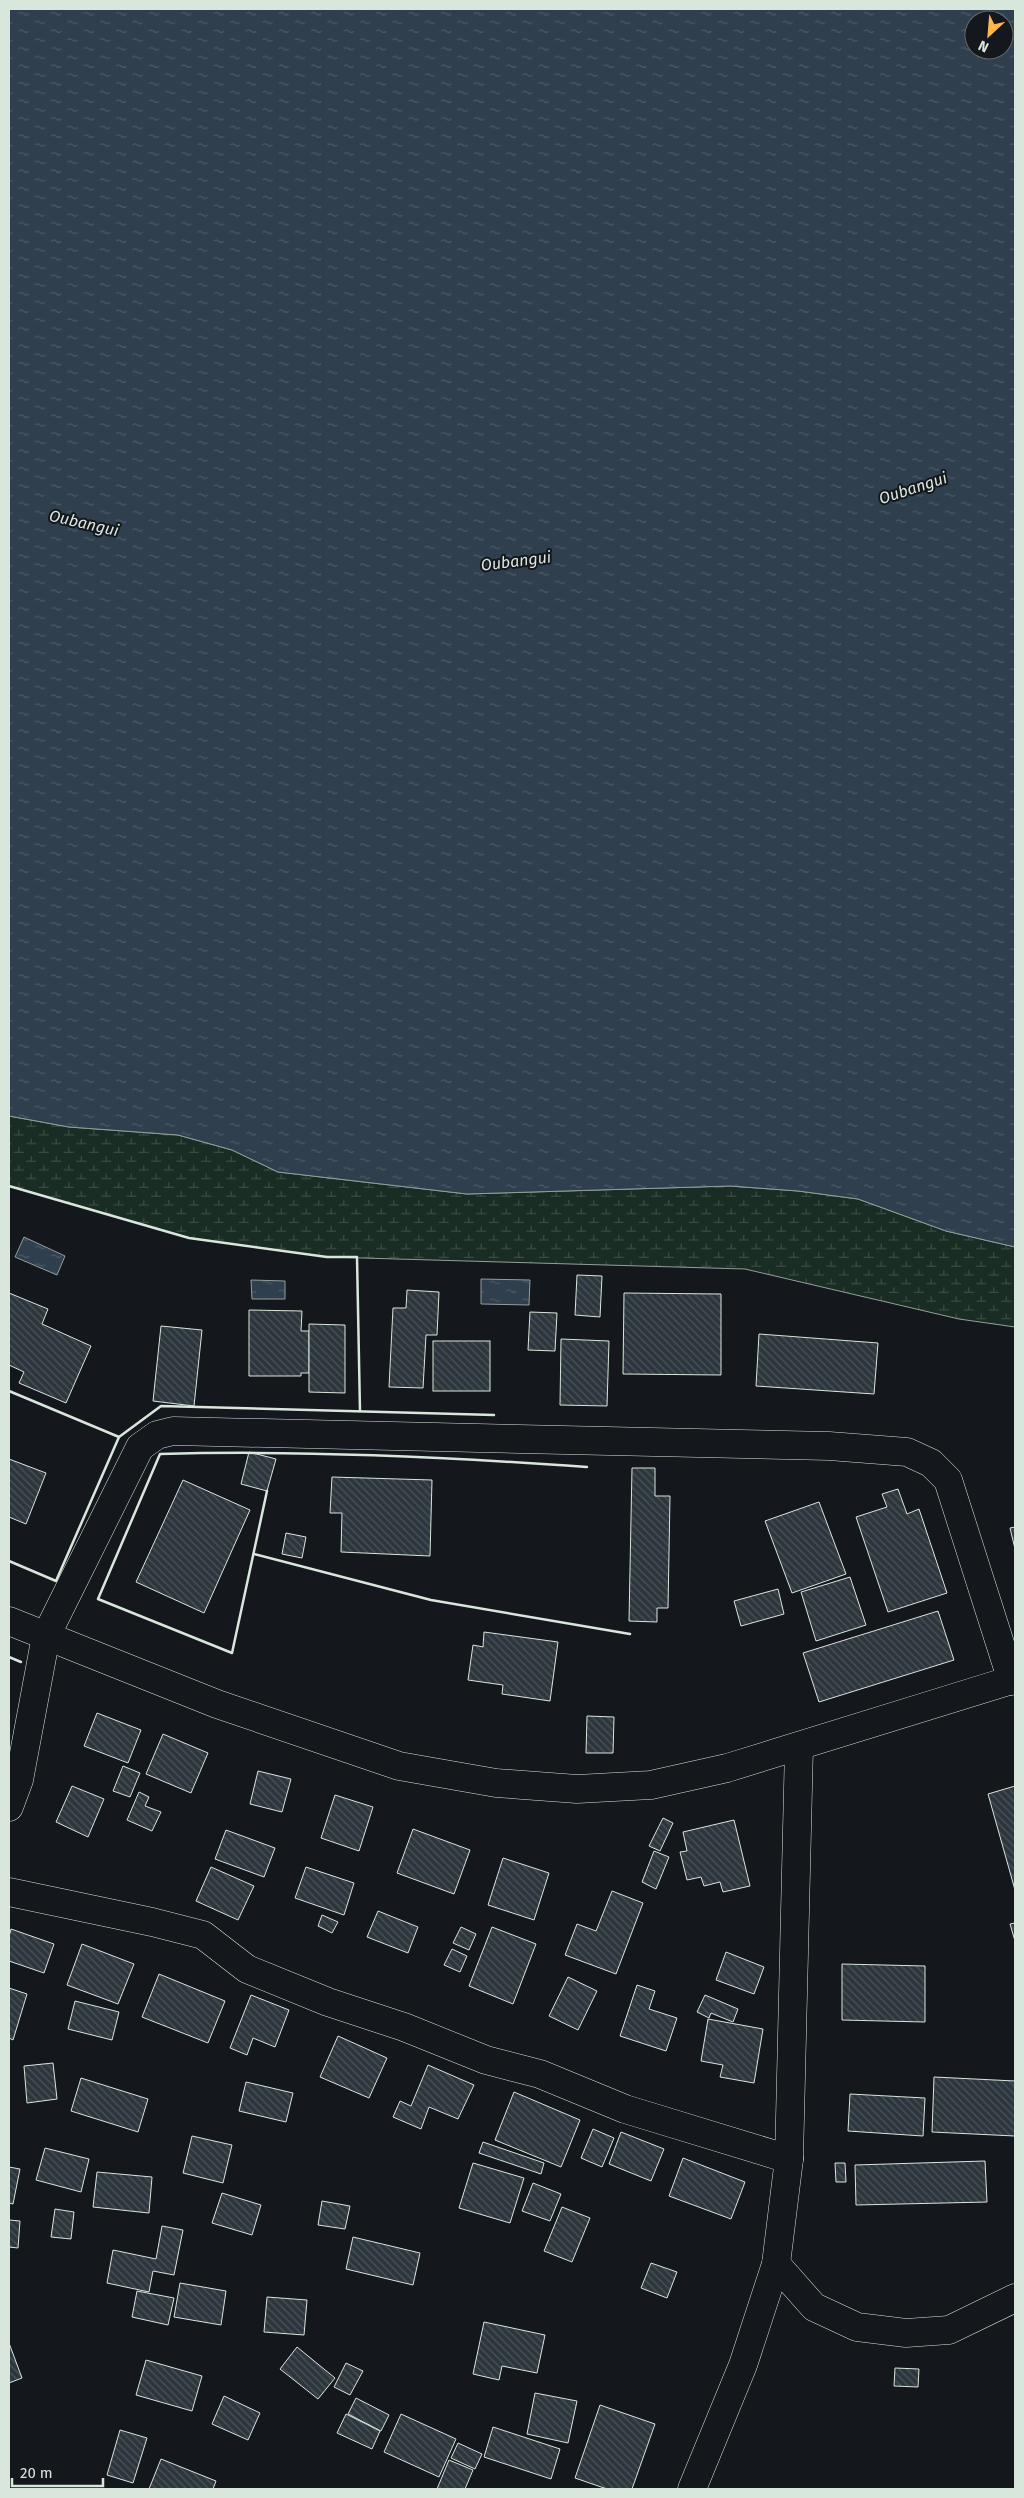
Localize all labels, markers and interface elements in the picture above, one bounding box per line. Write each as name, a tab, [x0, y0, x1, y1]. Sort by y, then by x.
north arrow	[964, 10, 1014, 60]
text: N	[976, 37, 991, 56]
water label: Oubangui	[876, 468, 950, 508]
water label: Oubangui	[47, 506, 121, 540]
water label: Oubangui	[480, 547, 553, 575]
scale bar	[12, 2456, 104, 2488]
text: 20 m	[20, 2464, 53, 2482]

